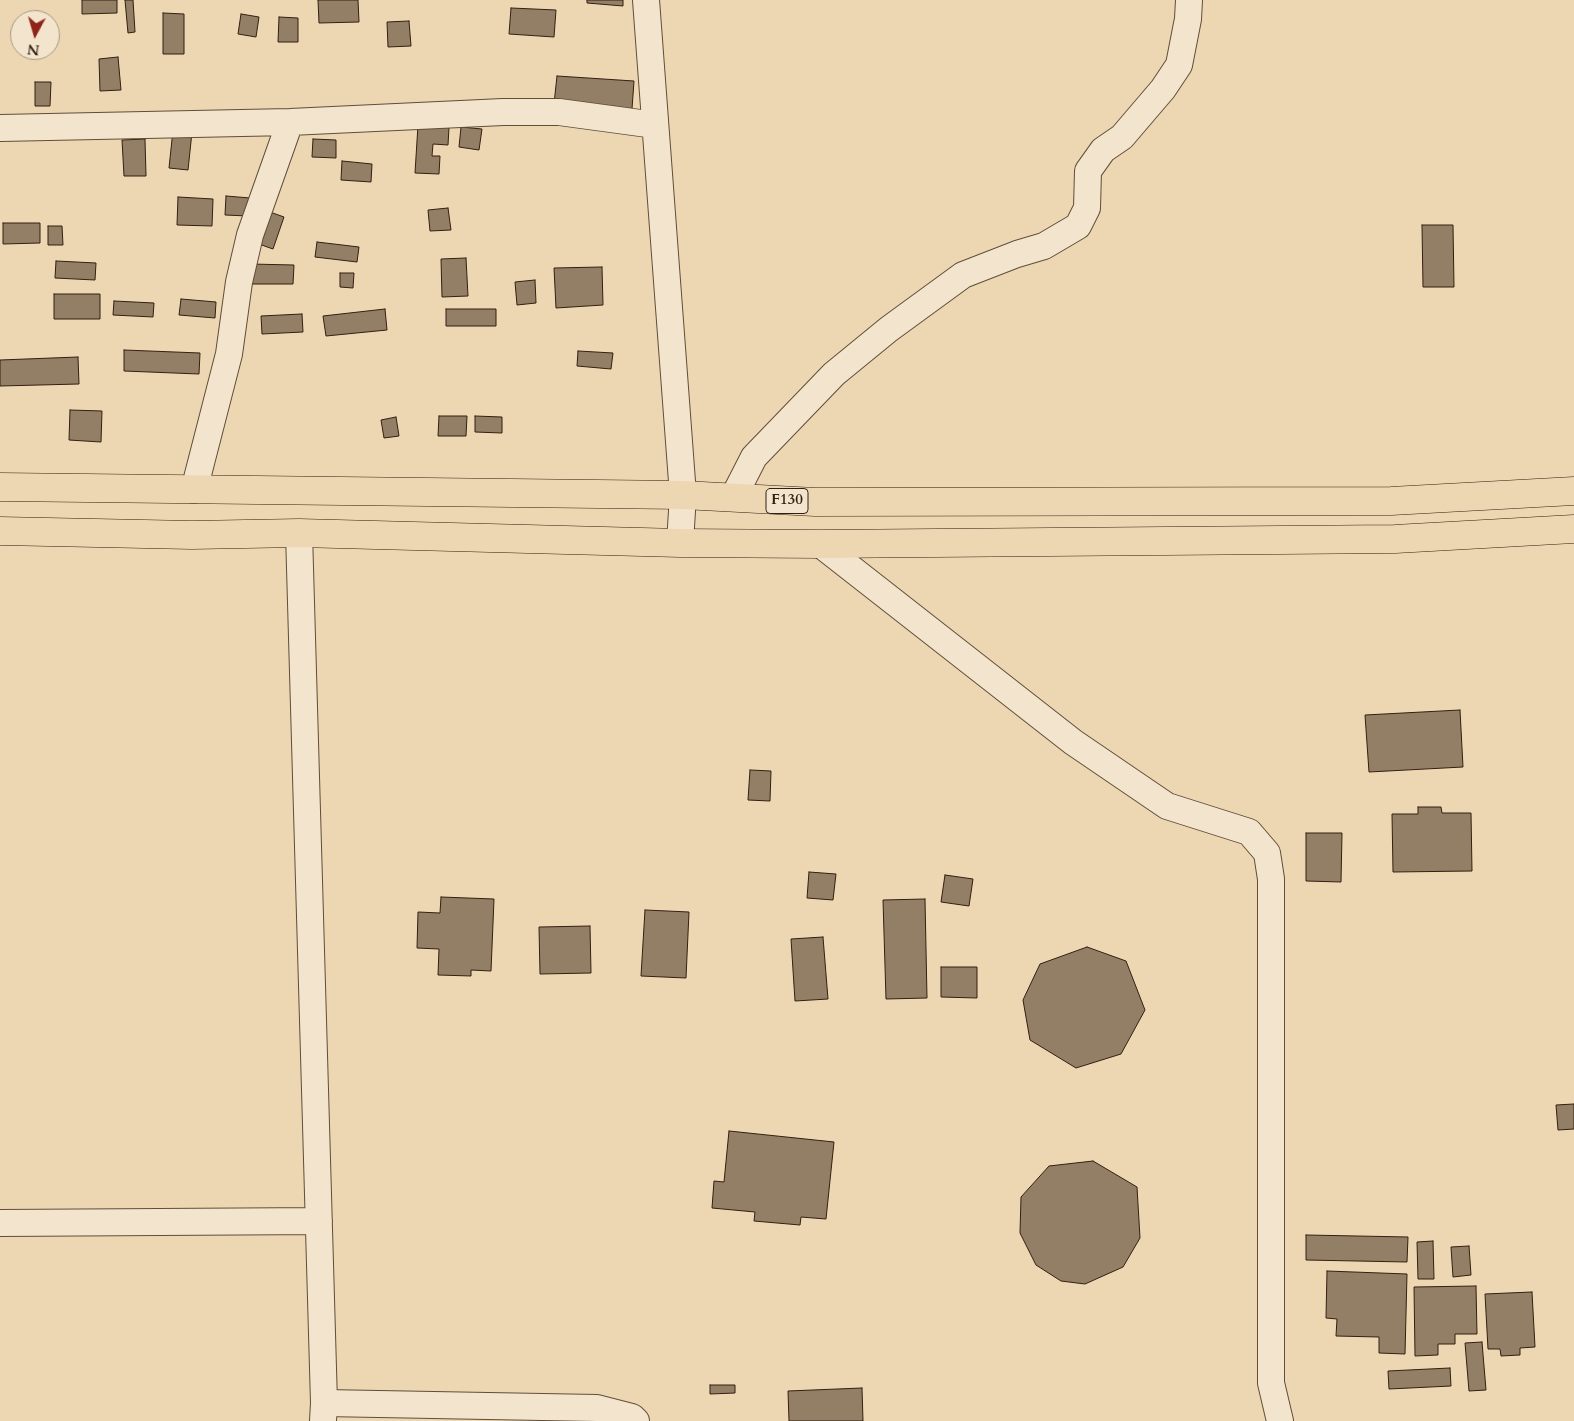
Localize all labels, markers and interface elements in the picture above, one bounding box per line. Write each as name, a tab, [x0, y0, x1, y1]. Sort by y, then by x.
north arrow	[10, 10, 60, 60]
text: N	[26, 39, 41, 60]
road number: F130	[766, 488, 808, 514]

